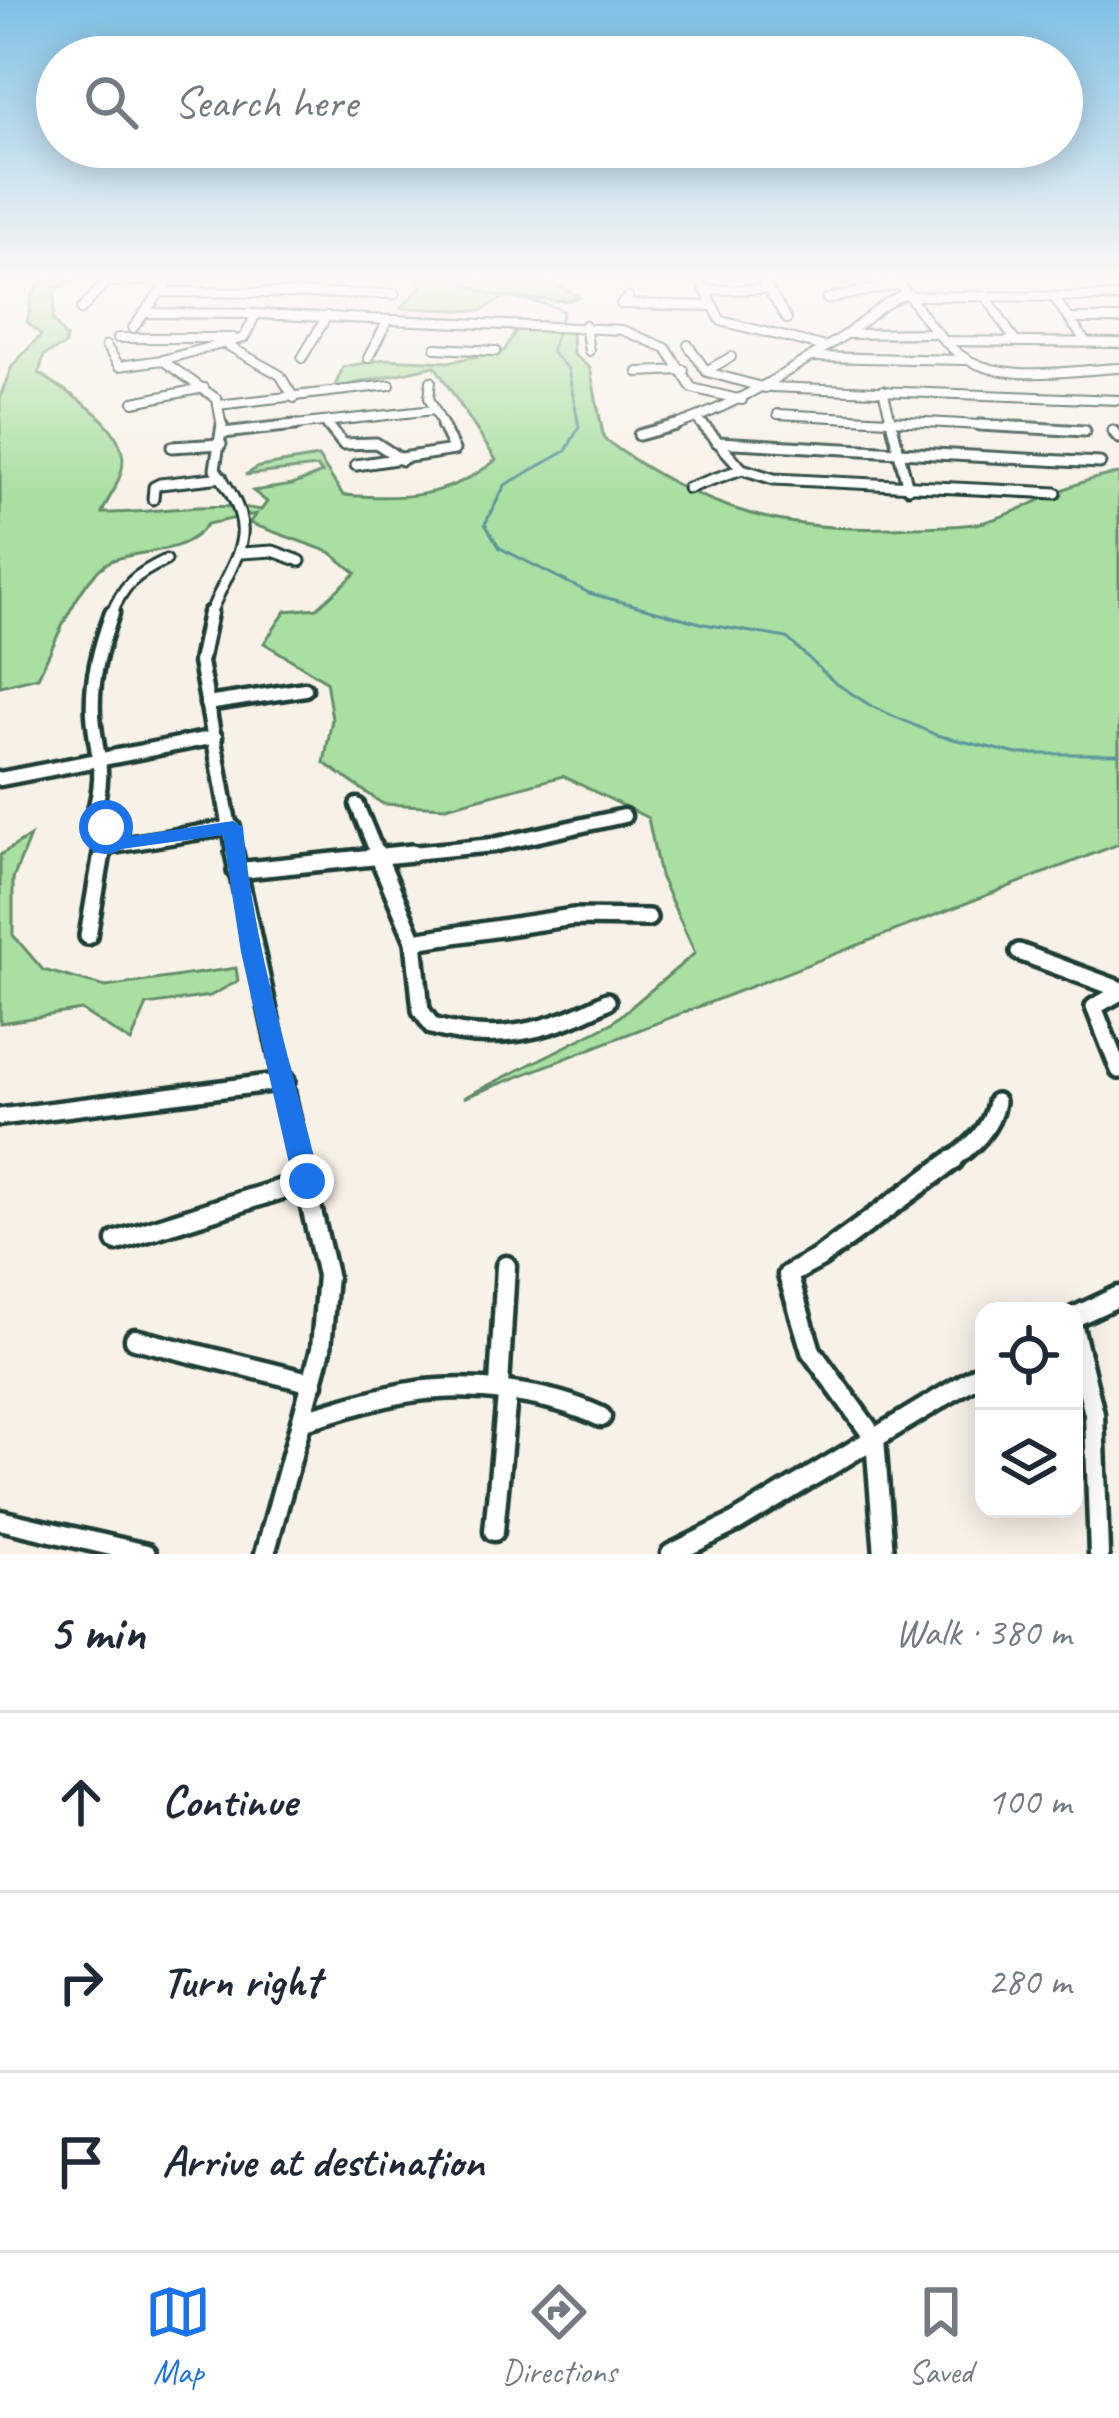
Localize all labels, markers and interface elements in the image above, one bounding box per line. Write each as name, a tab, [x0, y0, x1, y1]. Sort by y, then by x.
search box	[36, 36, 1083, 168]
icon: search	[78, 69, 144, 135]
text: Search here	[174, 74, 357, 131]
route start	[79, 800, 133, 854]
route end	[280, 1154, 334, 1208]
map controls	[975, 1302, 1083, 1518]
button: locate	[975, 1302, 1083, 1410]
button: layers	[975, 1410, 1083, 1518]
text: 5 min	[48, 1600, 145, 1664]
text: Walk · 380 m	[895, 1608, 1071, 1657]
icon: ahead	[48, 1769, 114, 1835]
text: Continue	[162, 1773, 296, 1830]
text: 100 m	[987, 1777, 1071, 1826]
icon: right	[48, 1949, 114, 2015]
text: Turn right	[162, 1953, 320, 2010]
text: 280 m	[987, 1957, 1071, 2006]
icon: arrive	[48, 2129, 114, 2195]
text: Arrive at destination	[162, 2133, 484, 2190]
tab: Map	[145, 2279, 211, 2393]
tab: Directions	[502, 2279, 617, 2393]
tab: Saved	[908, 2279, 974, 2393]

